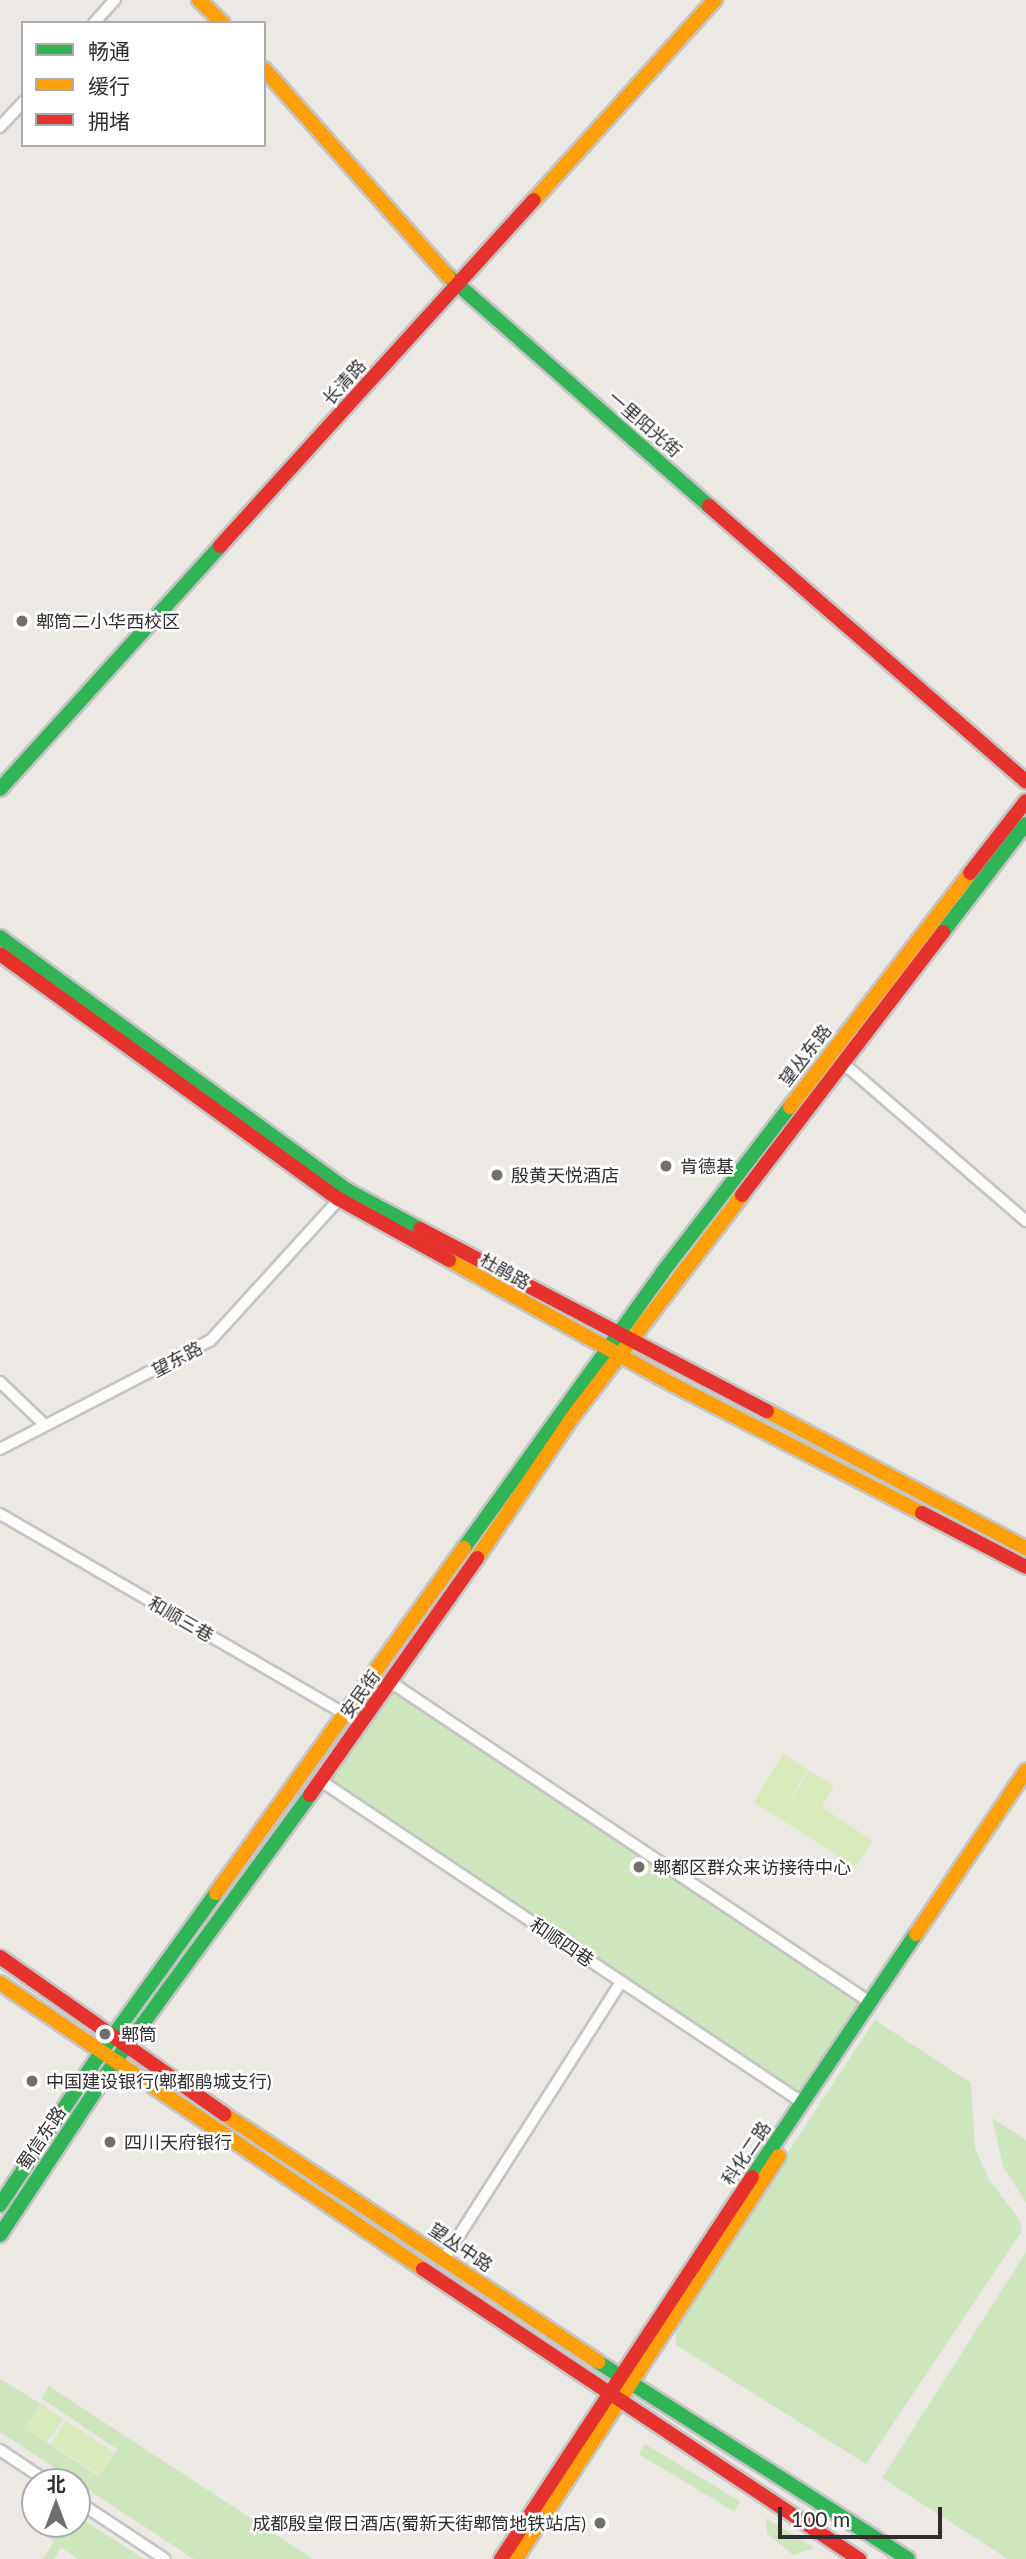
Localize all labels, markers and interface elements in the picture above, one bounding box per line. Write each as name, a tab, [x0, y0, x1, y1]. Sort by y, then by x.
legend	[21, 21, 266, 147]
text: 畅通	[88, 38, 130, 63]
text: 缓行	[88, 73, 130, 98]
text: 拥堵	[88, 108, 130, 133]
street label: 长清路	[318, 355, 370, 409]
street label: 一里阳光街	[604, 386, 686, 462]
place label: 郫筒二小华西校区	[36, 610, 180, 632]
marker: 郫筒二小华西校区	[14, 613, 30, 629]
street label: 望丛东路	[774, 1020, 836, 1090]
place label: 肯德基	[680, 1155, 734, 1177]
marker: 肯德基	[658, 1158, 674, 1174]
place label: 殷黄天悦酒店	[511, 1164, 619, 1186]
marker: 殷黄天悦酒店	[489, 1167, 505, 1183]
street label: 杜鹃路	[476, 1248, 534, 1294]
street label: 望东路	[148, 1337, 206, 1381]
street label: 和顺三巷	[144, 1592, 218, 1646]
street label: 安民街	[335, 1666, 385, 1722]
place label: 郫都区群众来访接待中心	[653, 1856, 851, 1878]
marker: 郫都区群众来访接待中心	[631, 1859, 647, 1875]
street label: 和顺四巷	[526, 1913, 598, 1971]
place label: 郫筒	[121, 2023, 157, 2045]
marker: 郫筒	[95, 2024, 115, 2044]
place label: 中国建设银行(郫都鹃城支行)	[46, 2070, 272, 2092]
marker: 中国建设银行(郫都鹃城支行)	[24, 2073, 40, 2089]
street label: 蜀信东路	[12, 2102, 70, 2174]
street label: 科化二路	[717, 2117, 775, 2189]
place label: 四川天府银行	[124, 2131, 232, 2153]
marker: 四川天府银行	[102, 2134, 118, 2150]
street label: 望丛中路	[425, 2218, 497, 2276]
north arrow	[21, 2468, 91, 2538]
text: 北	[46, 2472, 66, 2495]
scale bar	[781, 2492, 946, 2536]
text: 100 m	[791, 2506, 850, 2531]
place label: 成都殷皇假日酒店(蜀新天街郫筒地铁站店)	[252, 2512, 586, 2534]
marker: 成都殷皇假日酒店(蜀新天街郫筒地铁站店)	[592, 2515, 608, 2531]

